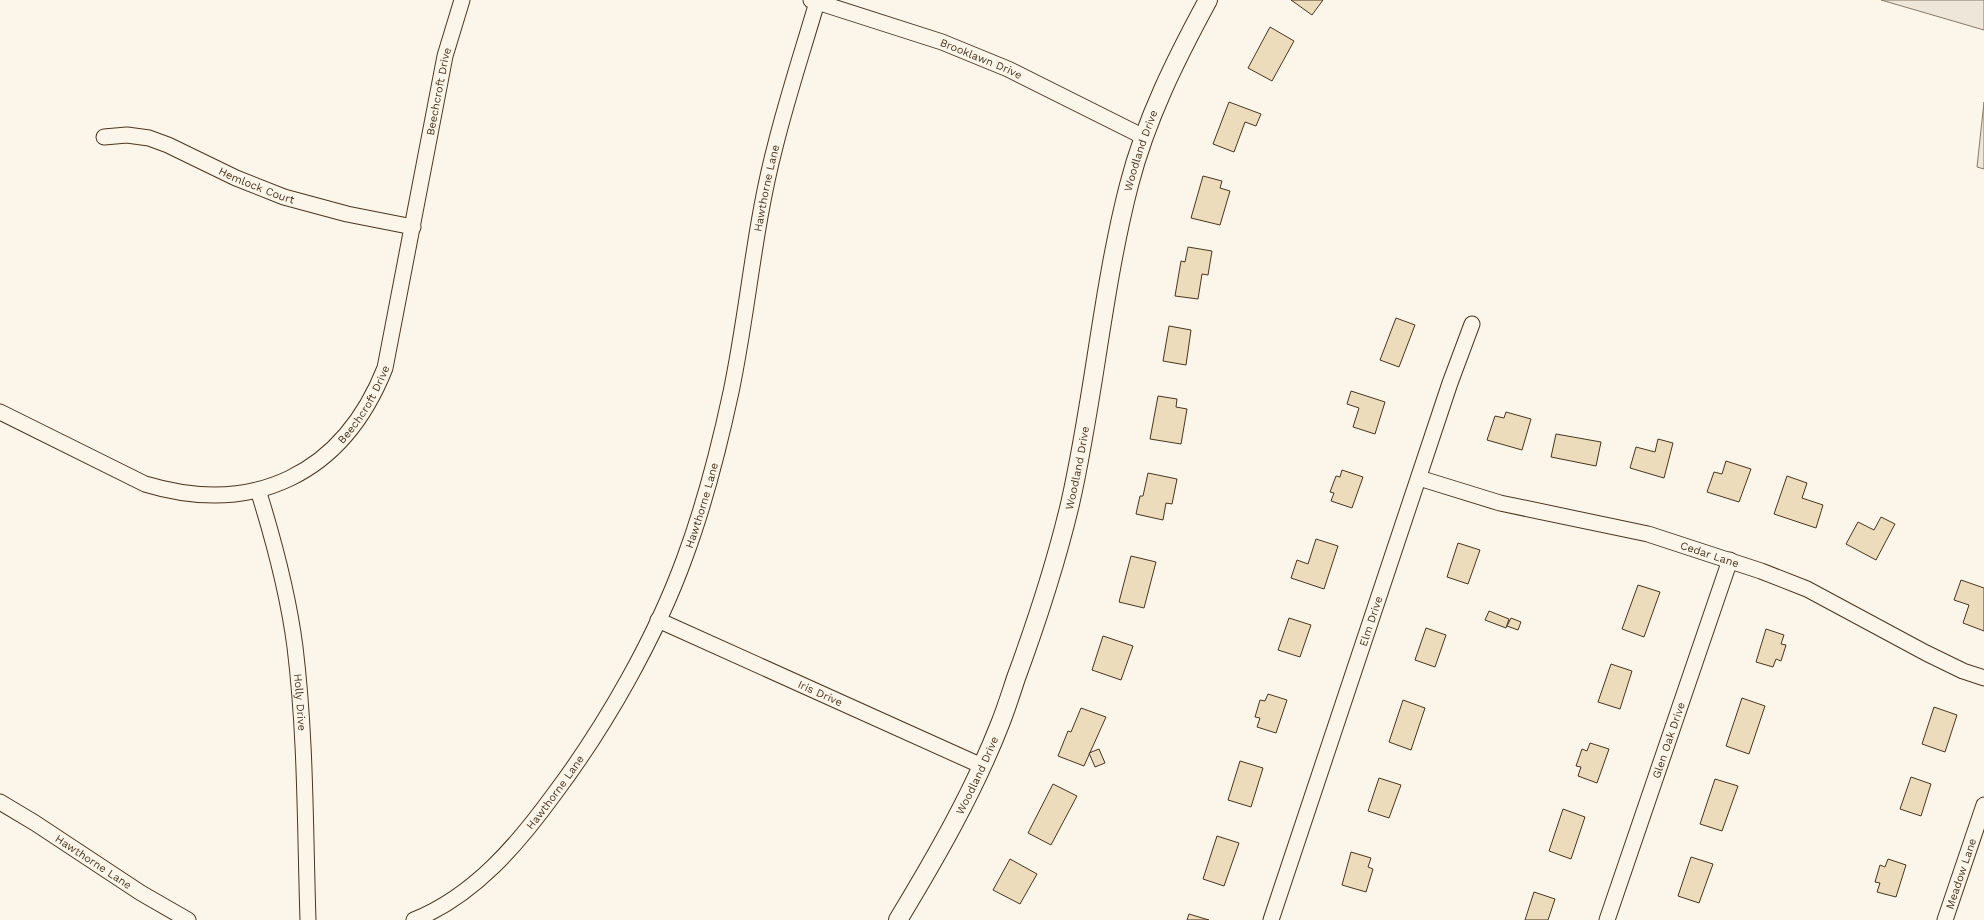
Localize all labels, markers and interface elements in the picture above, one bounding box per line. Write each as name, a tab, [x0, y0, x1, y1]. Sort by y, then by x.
street label: Brooklawn Drive	[938, 35, 1024, 81]
street label: Beechcroft Drive	[423, 46, 454, 137]
street label: Woodland Drive	[1121, 108, 1160, 193]
street label: Hawthorne Lane	[751, 143, 782, 233]
street label: Hemlock Court	[217, 164, 296, 206]
street label: Beechcroft Drive	[335, 363, 392, 446]
street label: Woodland Drive	[1062, 425, 1092, 511]
street label: Hawthorne Lane	[682, 461, 721, 550]
street label: Cedar Lane	[1679, 539, 1741, 570]
street label: Elm Drive	[1356, 594, 1385, 648]
street label: Holly Drive	[291, 673, 309, 731]
street label: Iris Drive	[796, 677, 845, 709]
street label: Glen Oak Drive	[1649, 700, 1688, 780]
street label: Woodland Drive	[953, 734, 1001, 817]
street label: Hawthorne Lane	[523, 753, 586, 832]
street label: Hawthorne Lane	[53, 832, 134, 892]
street label: Meadow Lane	[1943, 836, 1979, 911]

